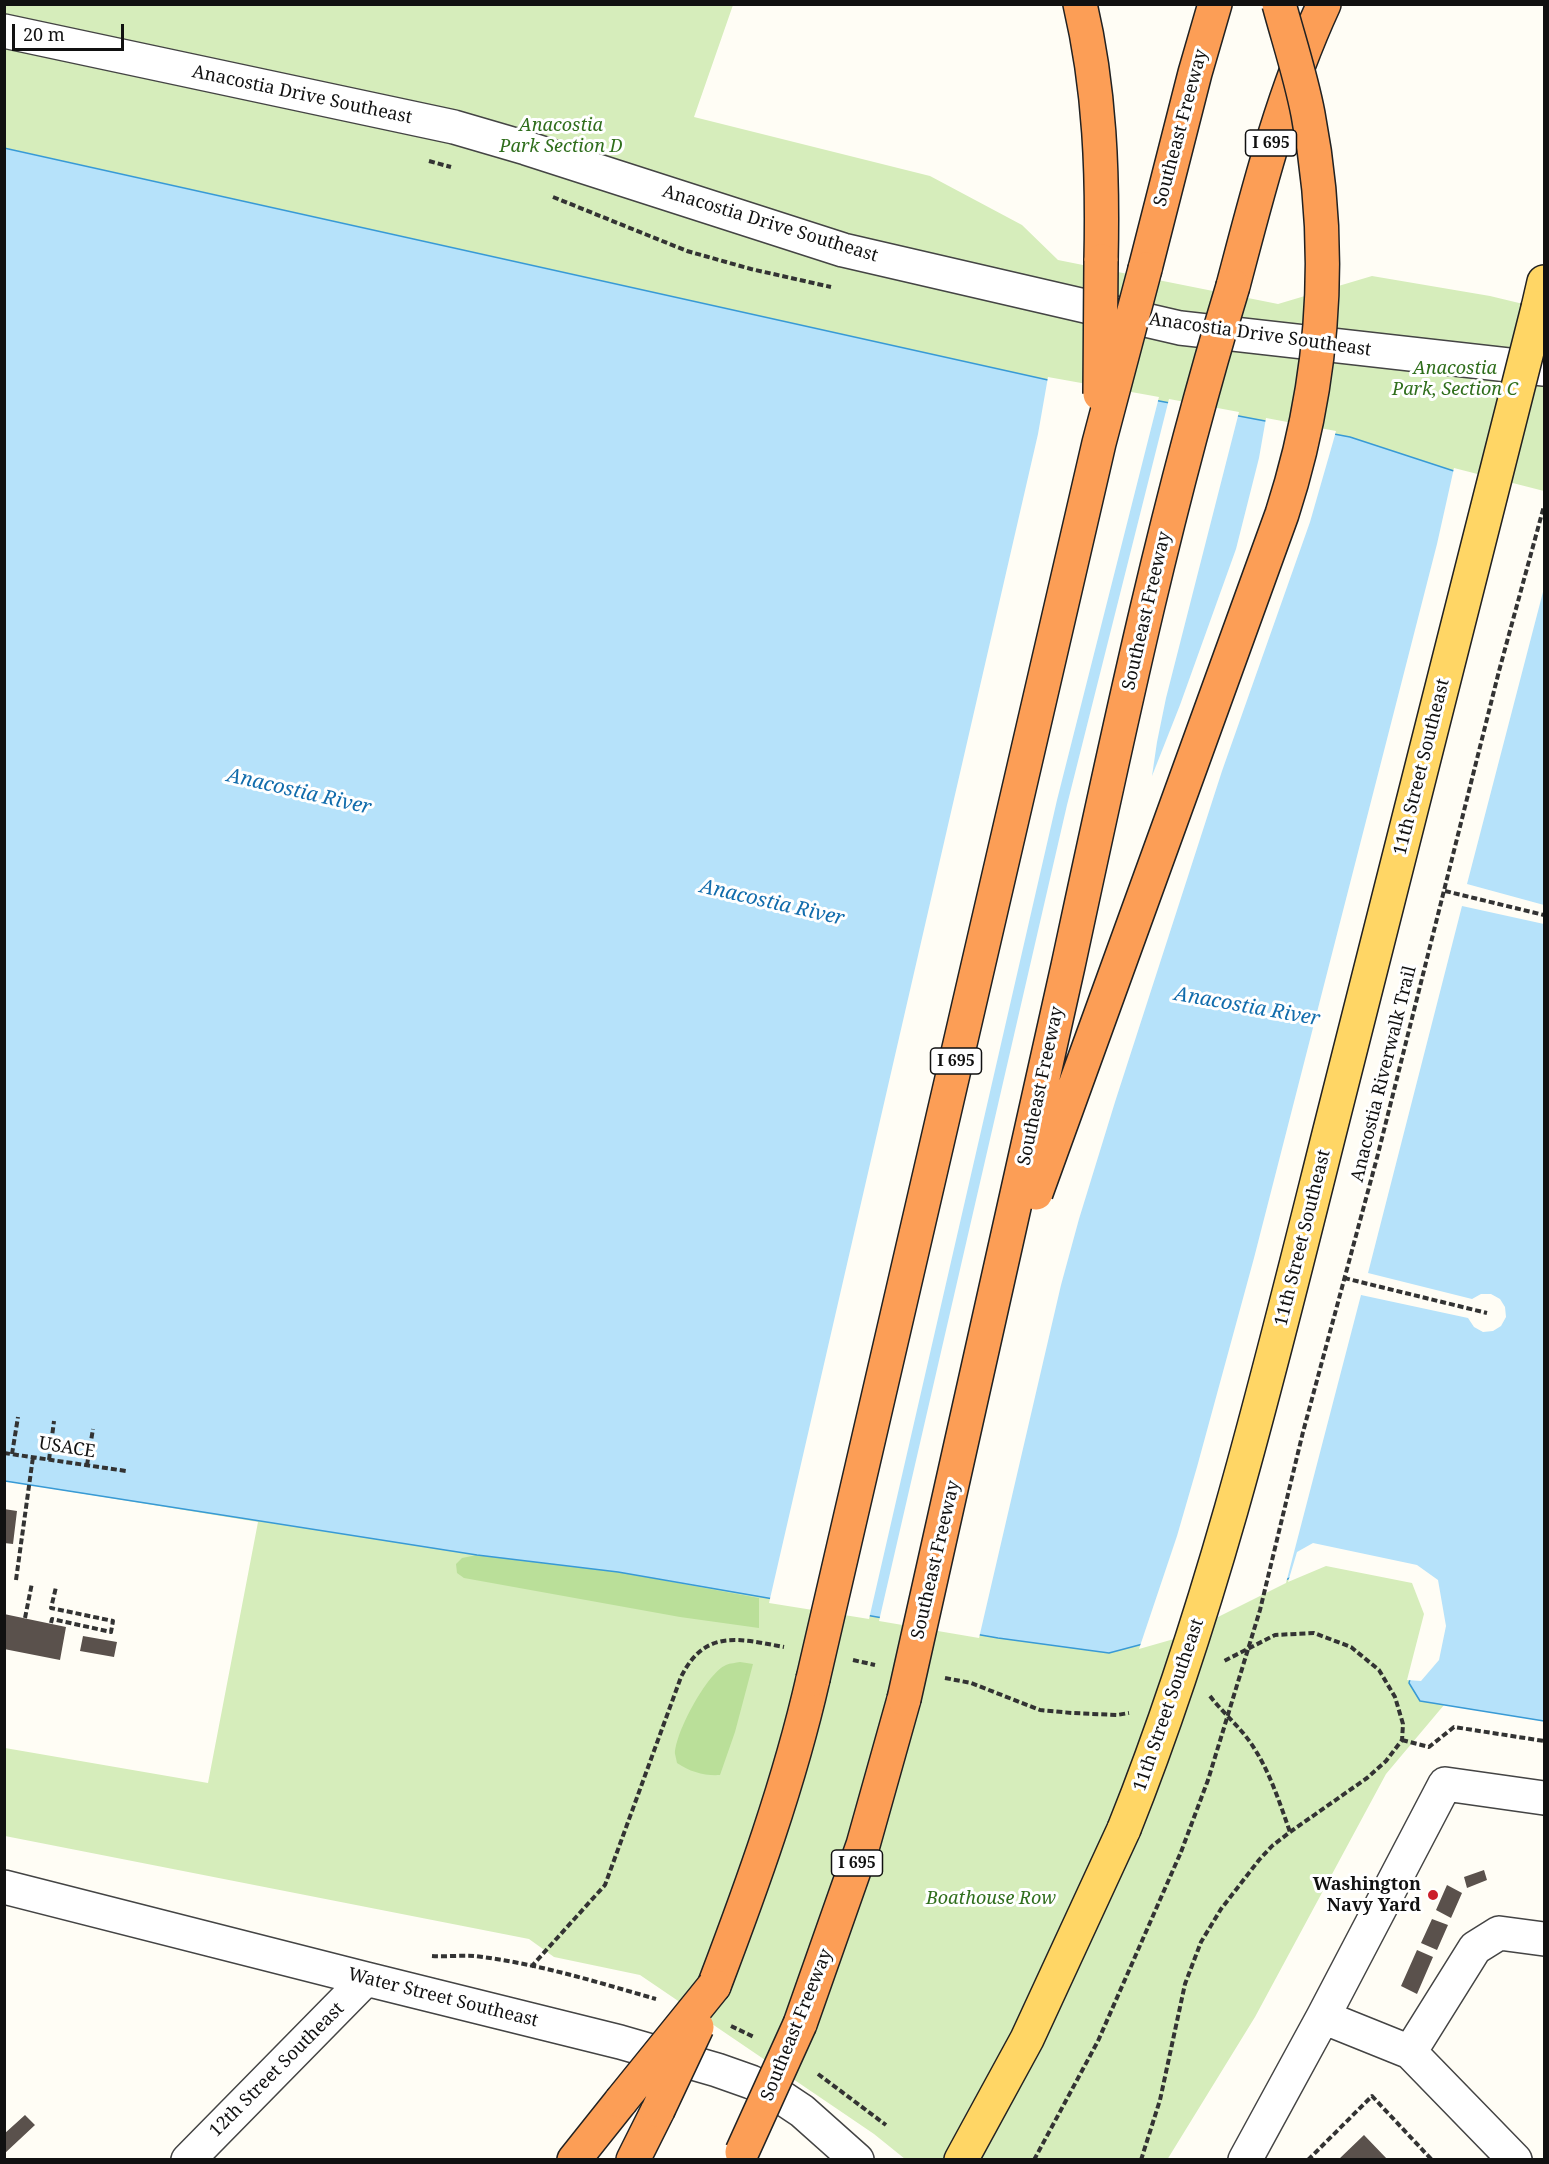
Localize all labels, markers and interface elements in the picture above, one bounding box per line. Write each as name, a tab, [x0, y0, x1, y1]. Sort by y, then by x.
scale bar	[15, 12, 128, 50]
text: 20 m	[23, 22, 65, 46]
street label: Southeast Freeway	[1150, 47, 1212, 209]
street label: Anacostia Drive Southeast	[190, 61, 414, 129]
park label: Anacostia Park Section D	[499, 115, 623, 158]
road number: I 695	[1246, 130, 1296, 156]
street label: Anacostia Drive Southeast	[660, 181, 880, 267]
street label: Anacostia Drive Southeast	[1147, 309, 1373, 361]
park label: Anacostia Park, Section C	[1392, 358, 1518, 400]
street label: Southeast Freeway	[1118, 530, 1176, 692]
street label: 11th Street Southeast	[1390, 677, 1454, 857]
water label: Anacostia River	[224, 764, 374, 820]
water label: Anacostia River	[697, 875, 847, 931]
street label: Anacostia Riverwalk Trail	[1347, 964, 1421, 1184]
water label: Anacostia River	[1172, 982, 1322, 1032]
street label: Southeast Freeway	[1014, 1004, 1068, 1168]
road number: I 695	[930, 1048, 982, 1074]
street label: 11th Street Southeast	[1271, 1148, 1335, 1328]
street label: USACE	[37, 1433, 97, 1463]
street label: Southeast Freeway	[907, 1479, 965, 1641]
street label: 11th Street Southeast	[1129, 1616, 1209, 1794]
road number: I 695	[832, 1850, 882, 1876]
place label: Washington Navy Yard	[1313, 1874, 1421, 1916]
park label: Boathouse Row	[926, 1888, 1056, 1910]
marker: Washington Navy Yard	[1426, 1888, 1440, 1902]
street label: Southeast Freeway	[757, 1946, 837, 2104]
street label: Water Street Southeast	[346, 1964, 540, 2032]
street label: 12th Street Southeast	[205, 1998, 349, 2142]

